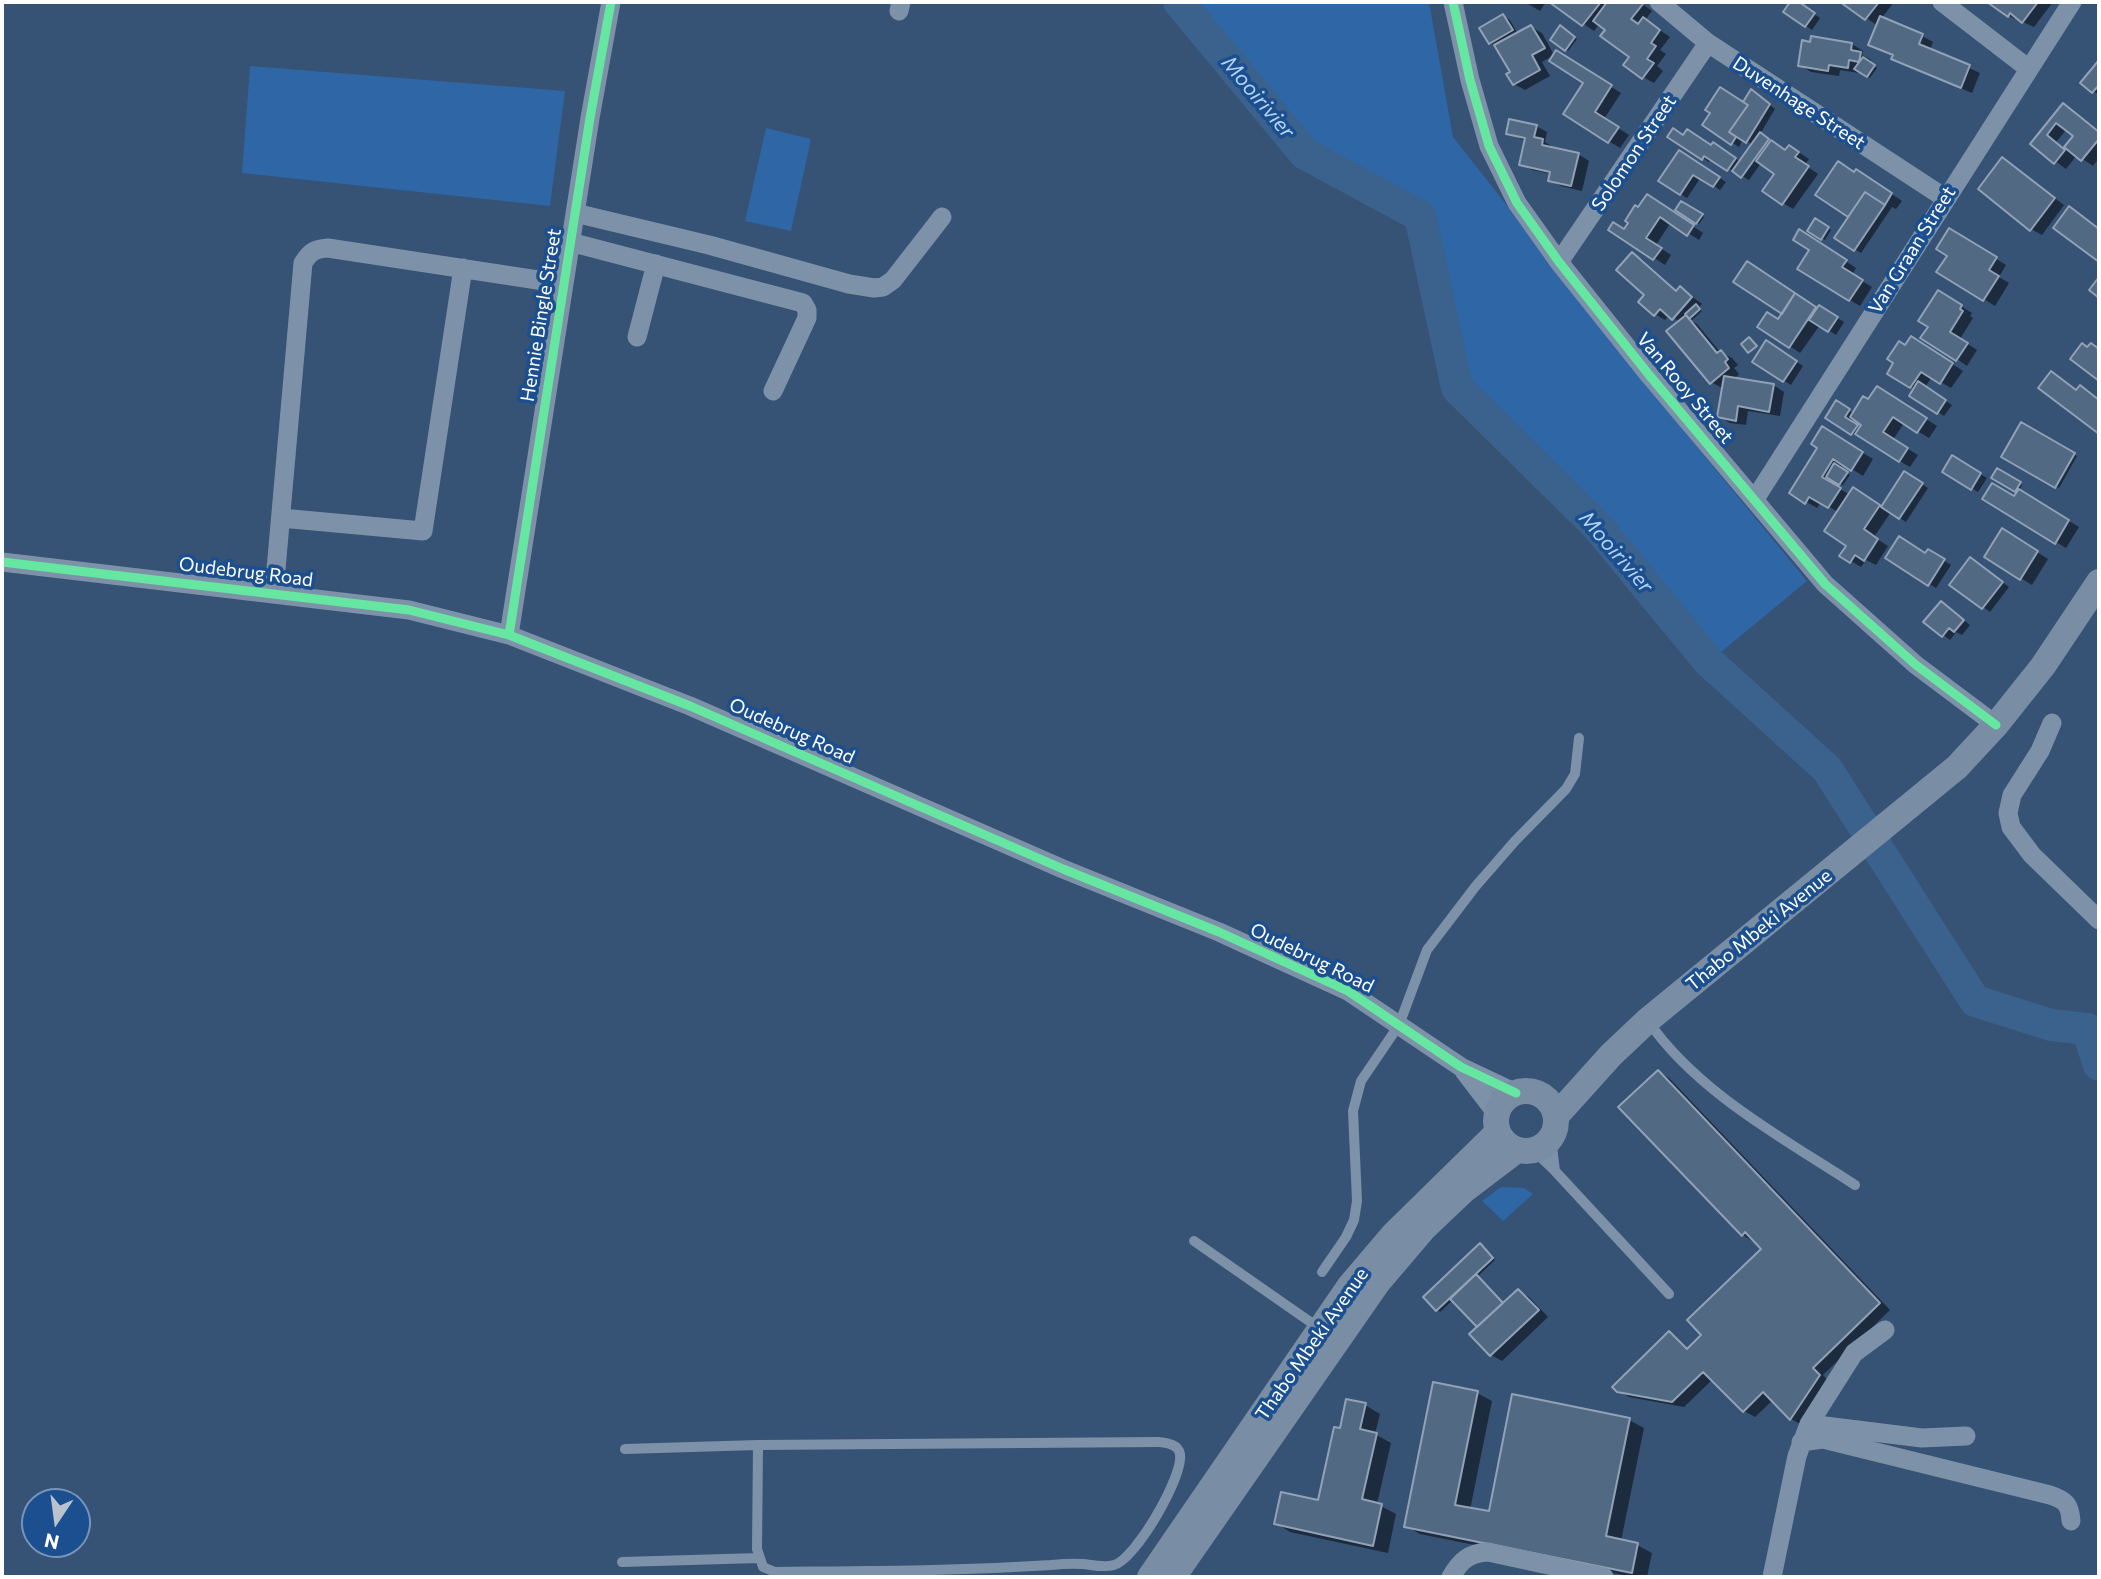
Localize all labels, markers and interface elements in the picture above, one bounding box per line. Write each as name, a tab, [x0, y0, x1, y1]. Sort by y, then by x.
water label: Mooirivier	[1216, 51, 1300, 143]
street label: Duvenhage Street	[1729, 52, 1869, 154]
street label: Solomon Street	[1587, 91, 1681, 215]
street label: Van Graan Street	[1864, 182, 1960, 318]
street label: Hennie Bingle Street	[516, 227, 566, 403]
street label: Van Rooy Street	[1632, 328, 1738, 448]
water label: Mooirivier	[1574, 506, 1658, 598]
street label: Oudebrug Road	[178, 552, 314, 592]
street label: Oudebrug Road	[726, 693, 858, 769]
street label: Thabo Mbeki Avenue	[1682, 864, 1836, 996]
street label: Oudebrug Road	[1246, 918, 1378, 998]
street label: Thabo Mbeki Avenue	[1251, 1263, 1373, 1425]
north arrow	[21, 1488, 91, 1558]
text: N	[42, 1529, 61, 1555]

